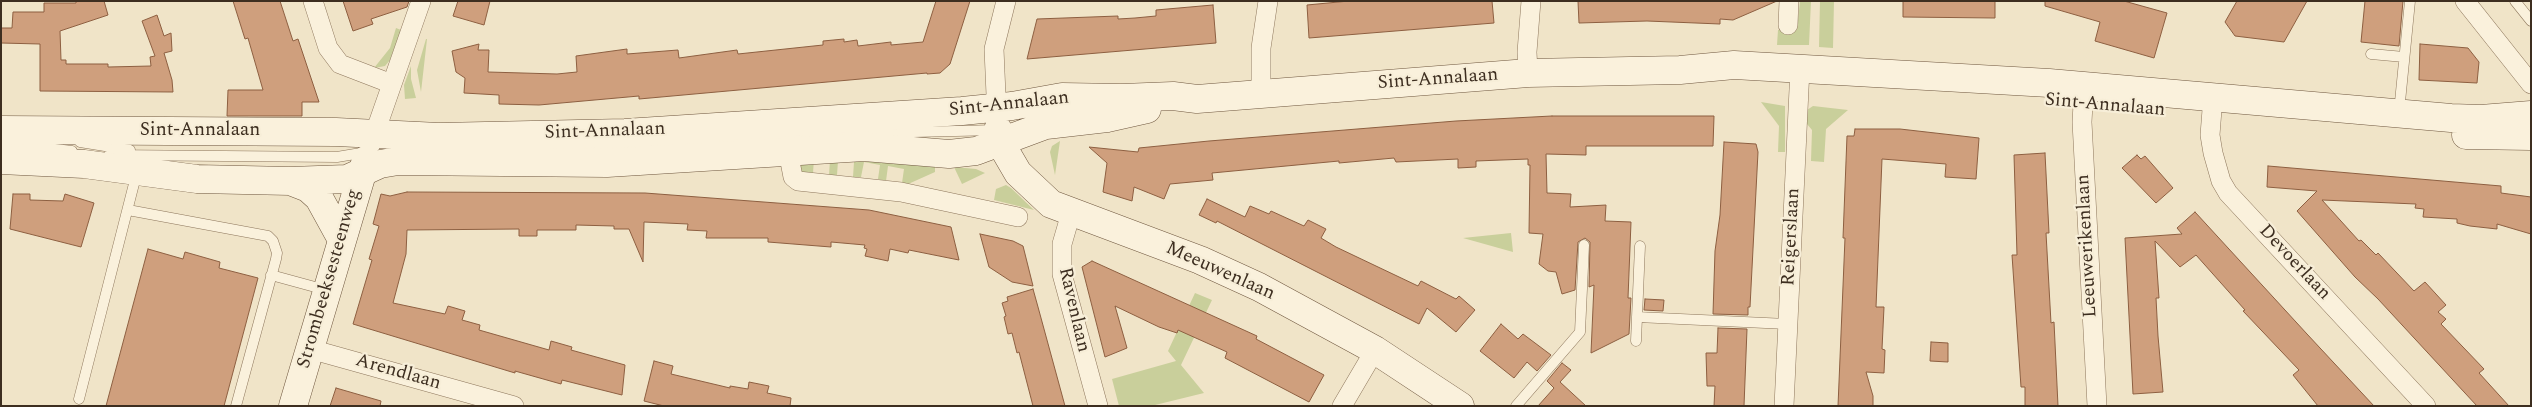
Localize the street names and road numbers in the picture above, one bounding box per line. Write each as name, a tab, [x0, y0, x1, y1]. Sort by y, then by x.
street label: Sint-Annalaan	[1377, 64, 1499, 96]
street label: Sint-Annalaan	[948, 87, 1070, 123]
street label: Sint-Annalaan	[2044, 89, 2166, 123]
street label: Sint-Annalaan	[544, 119, 666, 145]
street label: Sint-Annalaan	[140, 120, 260, 142]
street label: Leeuwerikenlaan	[2073, 174, 2103, 318]
street label: Strombeeksesteenweg	[293, 187, 367, 371]
street label: Reigerslaan	[1778, 187, 1806, 287]
street label: Devoerlaan	[2253, 220, 2335, 306]
street label: Meeuwenlaan	[1162, 238, 1278, 306]
street label: Ravenlaan	[1052, 265, 1094, 355]
street label: Arendlaan	[353, 350, 443, 396]

